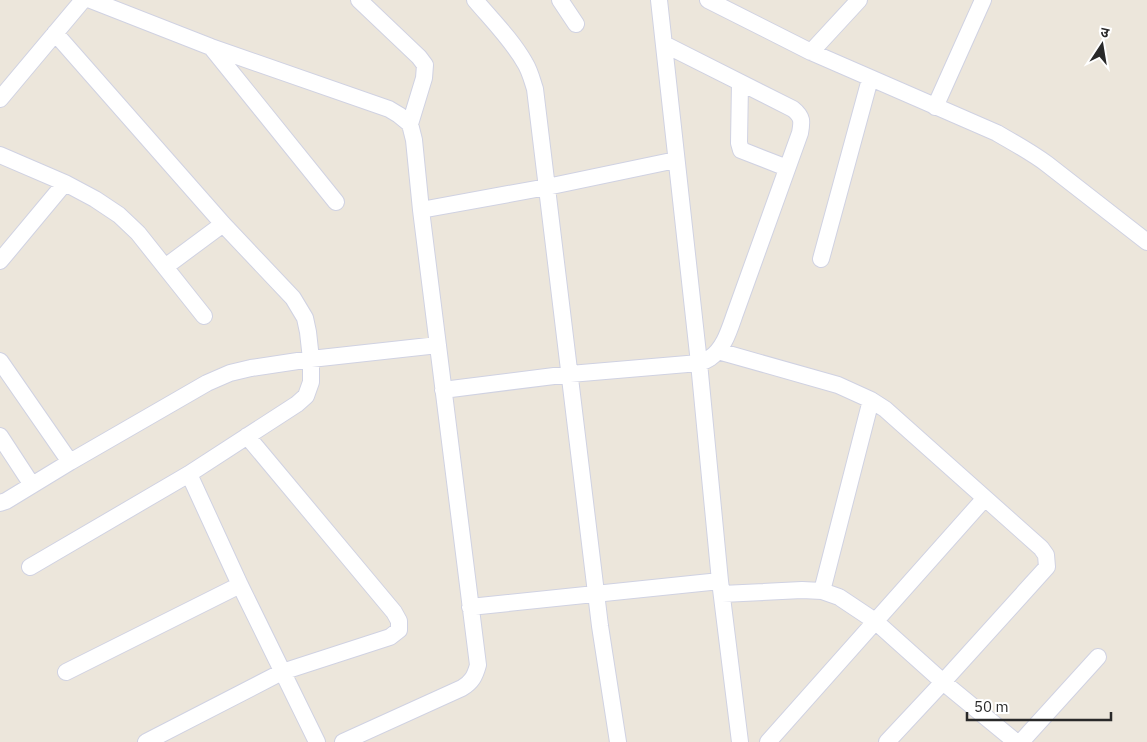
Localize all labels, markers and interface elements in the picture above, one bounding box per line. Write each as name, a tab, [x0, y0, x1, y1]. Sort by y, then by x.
north arrow	[1077, 20, 1127, 70]
text: उ	[1099, 23, 1111, 42]
scale bar	[967, 690, 1111, 722]
text: 50 m	[974, 697, 1009, 716]

